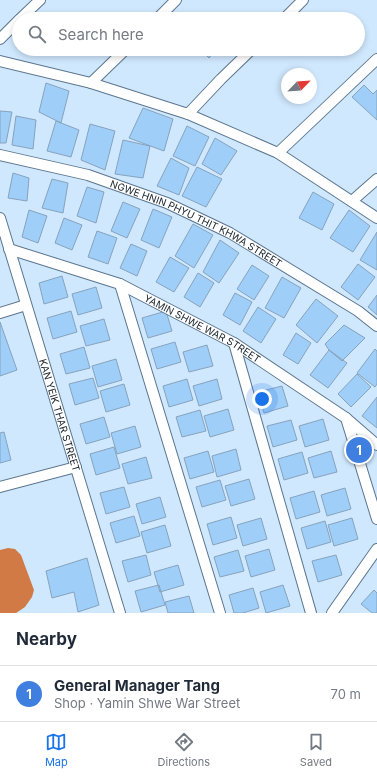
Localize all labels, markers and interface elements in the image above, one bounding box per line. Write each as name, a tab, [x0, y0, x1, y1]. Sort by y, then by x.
search box	[12, 12, 365, 56]
icon: search	[26, 23, 48, 45]
text: Search here	[58, 25, 144, 44]
north arrow	[281, 68, 317, 104]
street label: NGWE HNIN PHYU THIT KHWA STREET	[109, 177, 284, 269]
street label: YAMIN SHWE WAR STREET	[142, 292, 263, 365]
street label: KAN YEIK THAR STREET	[37, 357, 83, 473]
your location	[252, 389, 272, 409]
pin: 1	[346, 435, 372, 465]
text: Nearby	[16, 629, 77, 649]
text: General Manager Tang	[54, 676, 220, 695]
text: 1	[26, 686, 32, 702]
text: 70 m	[331, 686, 361, 702]
text: Shop · Yamin Shwe War Street	[54, 695, 240, 711]
tab: Map	[45, 731, 68, 769]
tab: Directions	[158, 731, 210, 769]
tab: Saved	[300, 731, 332, 769]

